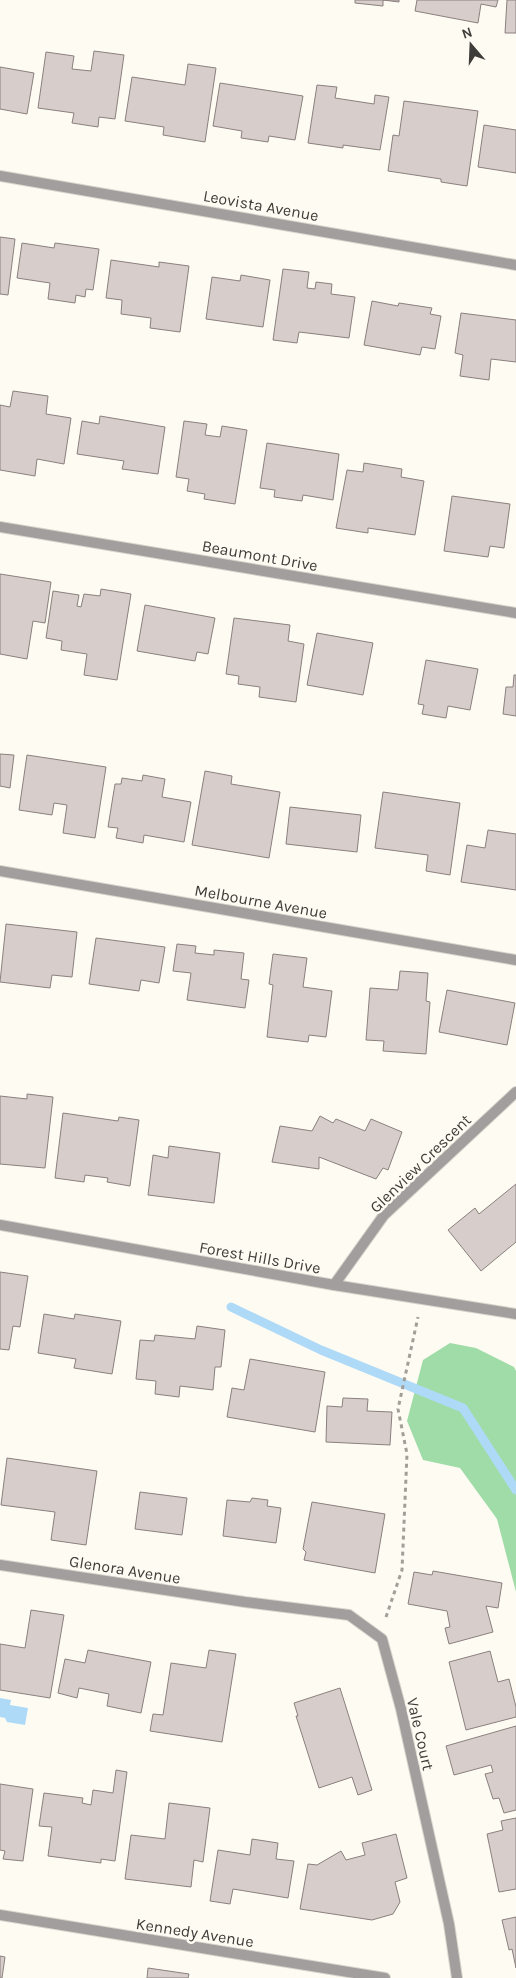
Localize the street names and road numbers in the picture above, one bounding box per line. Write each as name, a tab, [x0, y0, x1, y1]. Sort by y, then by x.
street label: Leovista Avenue	[202, 186, 320, 225]
street label: Beaumont Drive	[201, 536, 319, 575]
street label: Melbourne Avenue	[193, 880, 329, 923]
street label: Glenview Crescent	[366, 1110, 475, 1217]
street label: Forest Hills Drive	[198, 1237, 322, 1278]
street label: Glenora Avenue	[68, 1551, 182, 1588]
street label: Vale Court	[403, 1696, 438, 1772]
street label: Kennedy Avenue	[135, 1914, 255, 1951]

